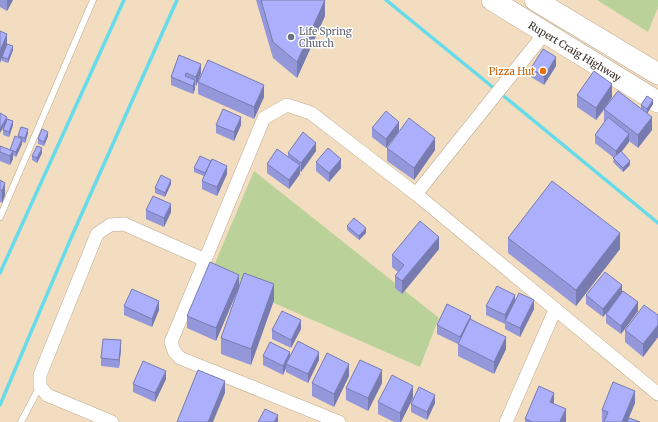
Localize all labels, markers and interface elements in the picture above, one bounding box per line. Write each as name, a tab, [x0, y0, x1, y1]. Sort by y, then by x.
street label: Rupert Craig Highway	[526, 19, 624, 84]
place label: Life Spring Church	[299, 25, 352, 50]
marker: Life Spring Church	[286, 32, 296, 42]
place label: Pizza Hut	[489, 65, 535, 78]
marker: Pizza Hut	[538, 66, 548, 76]

